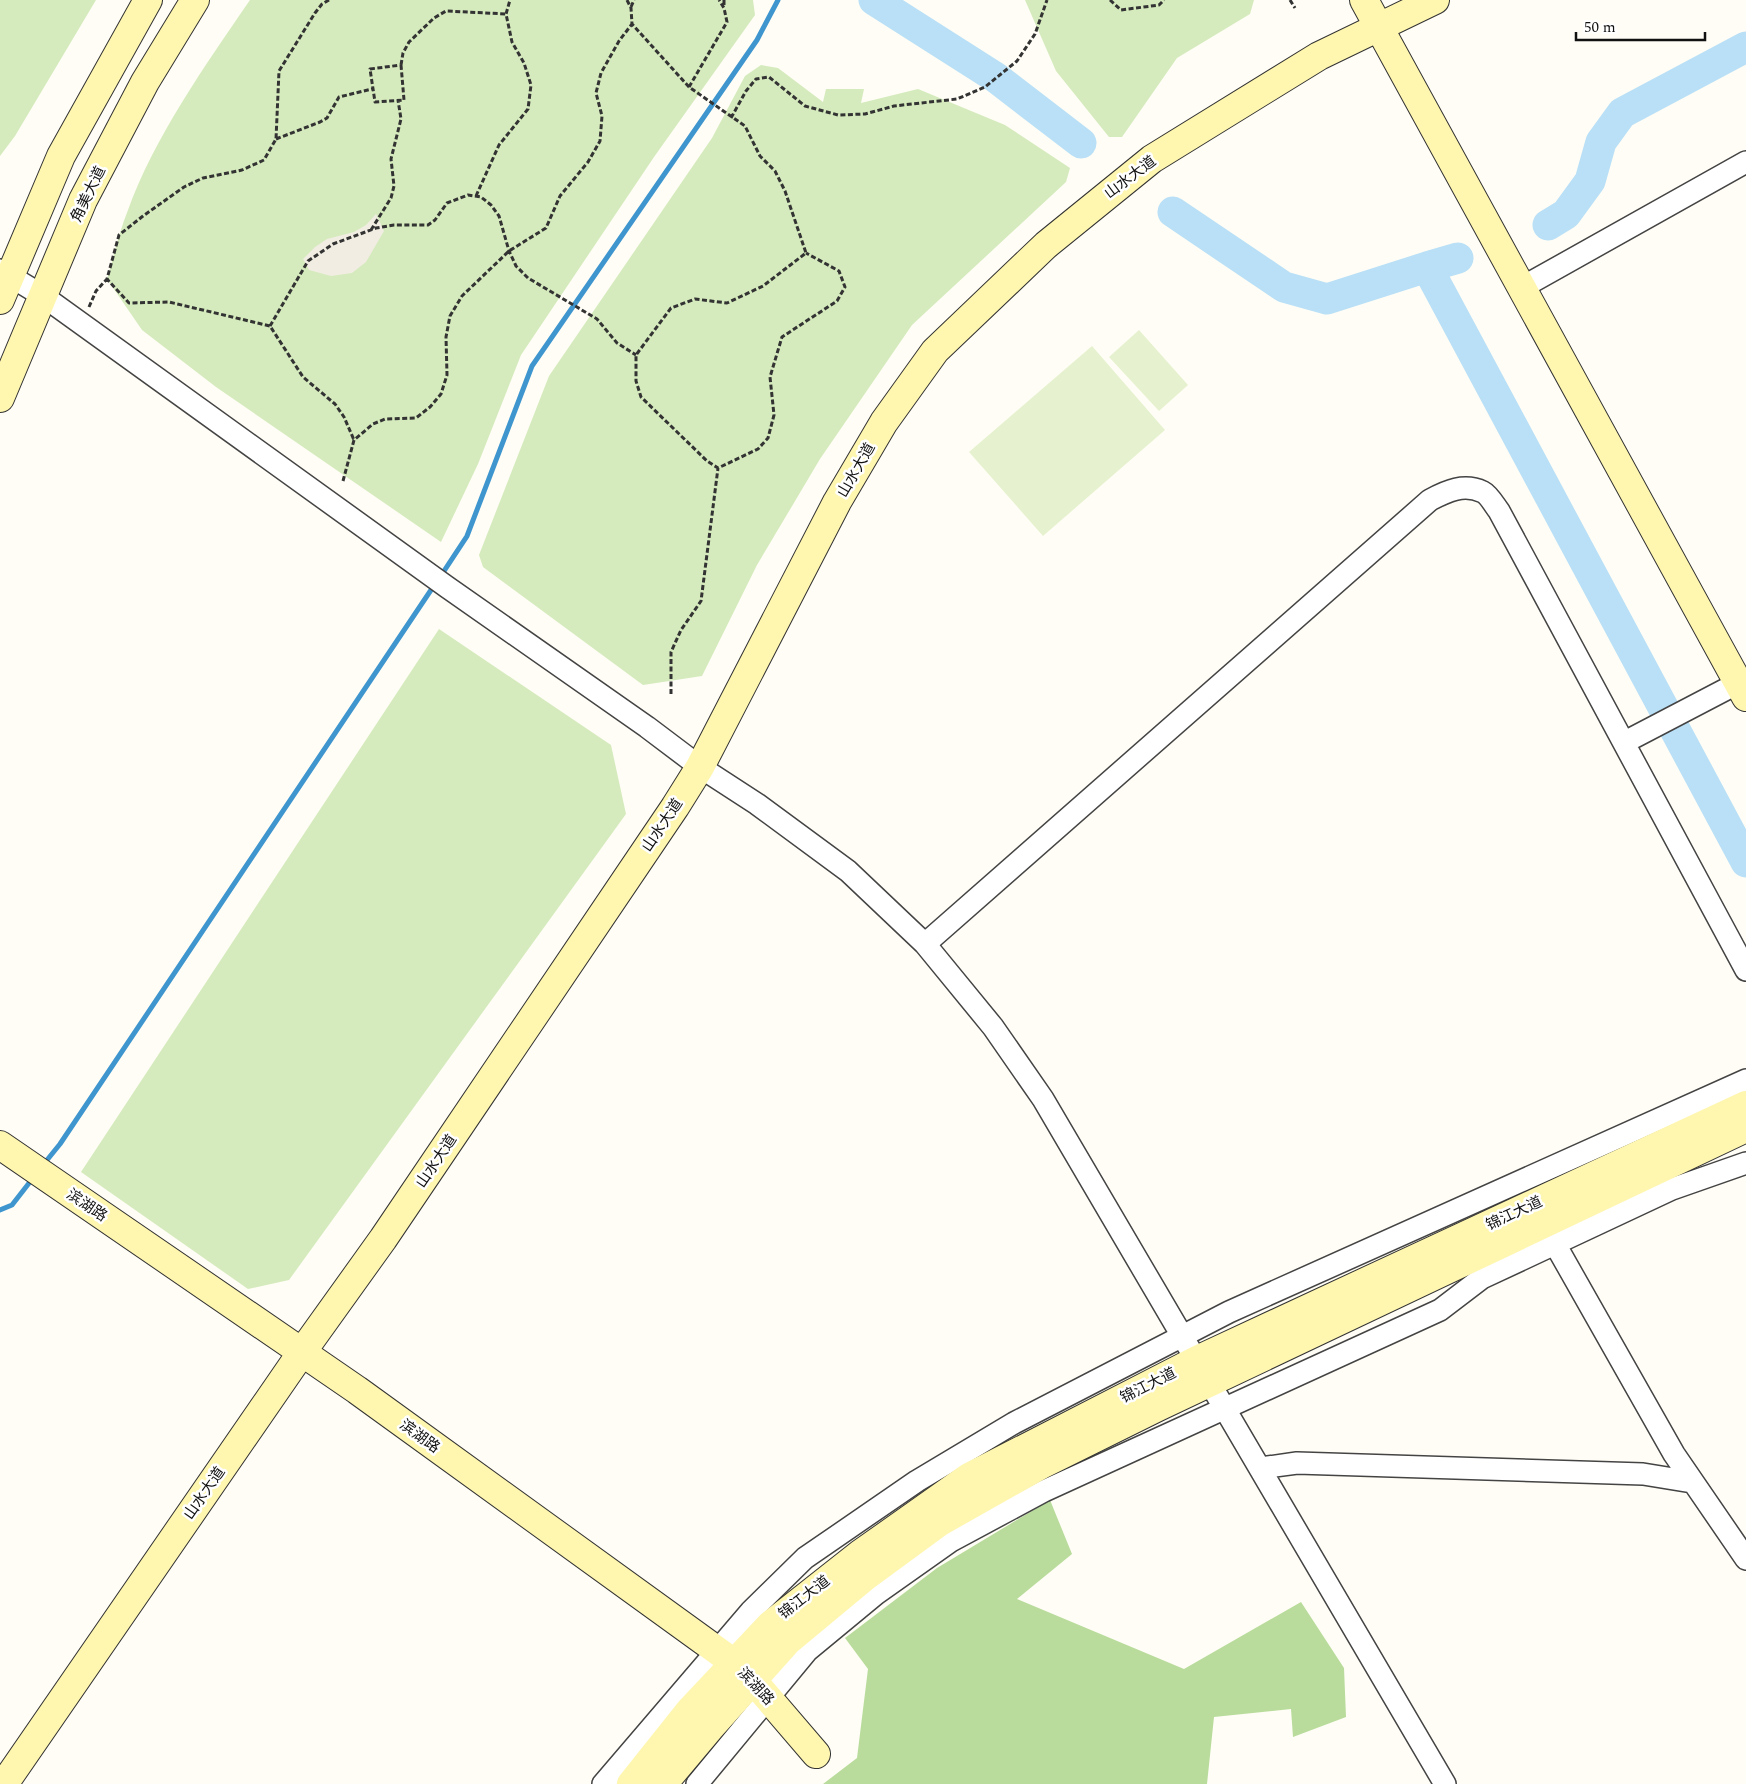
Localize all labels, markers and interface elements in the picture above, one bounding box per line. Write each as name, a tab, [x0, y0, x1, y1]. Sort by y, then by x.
scale bar	[1576, 10, 1705, 42]
text: 50 m	[1584, 16, 1616, 39]
street label: 山水大道	[1099, 150, 1161, 205]
street label: 角美大道	[65, 162, 112, 226]
street label: 山水大道	[831, 439, 881, 502]
street label: 山水大道	[636, 794, 689, 857]
street label: 山水大道	[410, 1130, 463, 1193]
street label: 滨湖路	[62, 1183, 112, 1228]
street label: 锦江大道	[1482, 1190, 1546, 1237]
street label: 锦江大道	[1116, 1362, 1180, 1409]
street label: 滨湖路	[395, 1414, 445, 1459]
street label: 山水大道	[178, 1462, 231, 1524]
street label: 锦江大道	[774, 1570, 835, 1625]
street label: 滨湖路	[732, 1662, 779, 1711]

